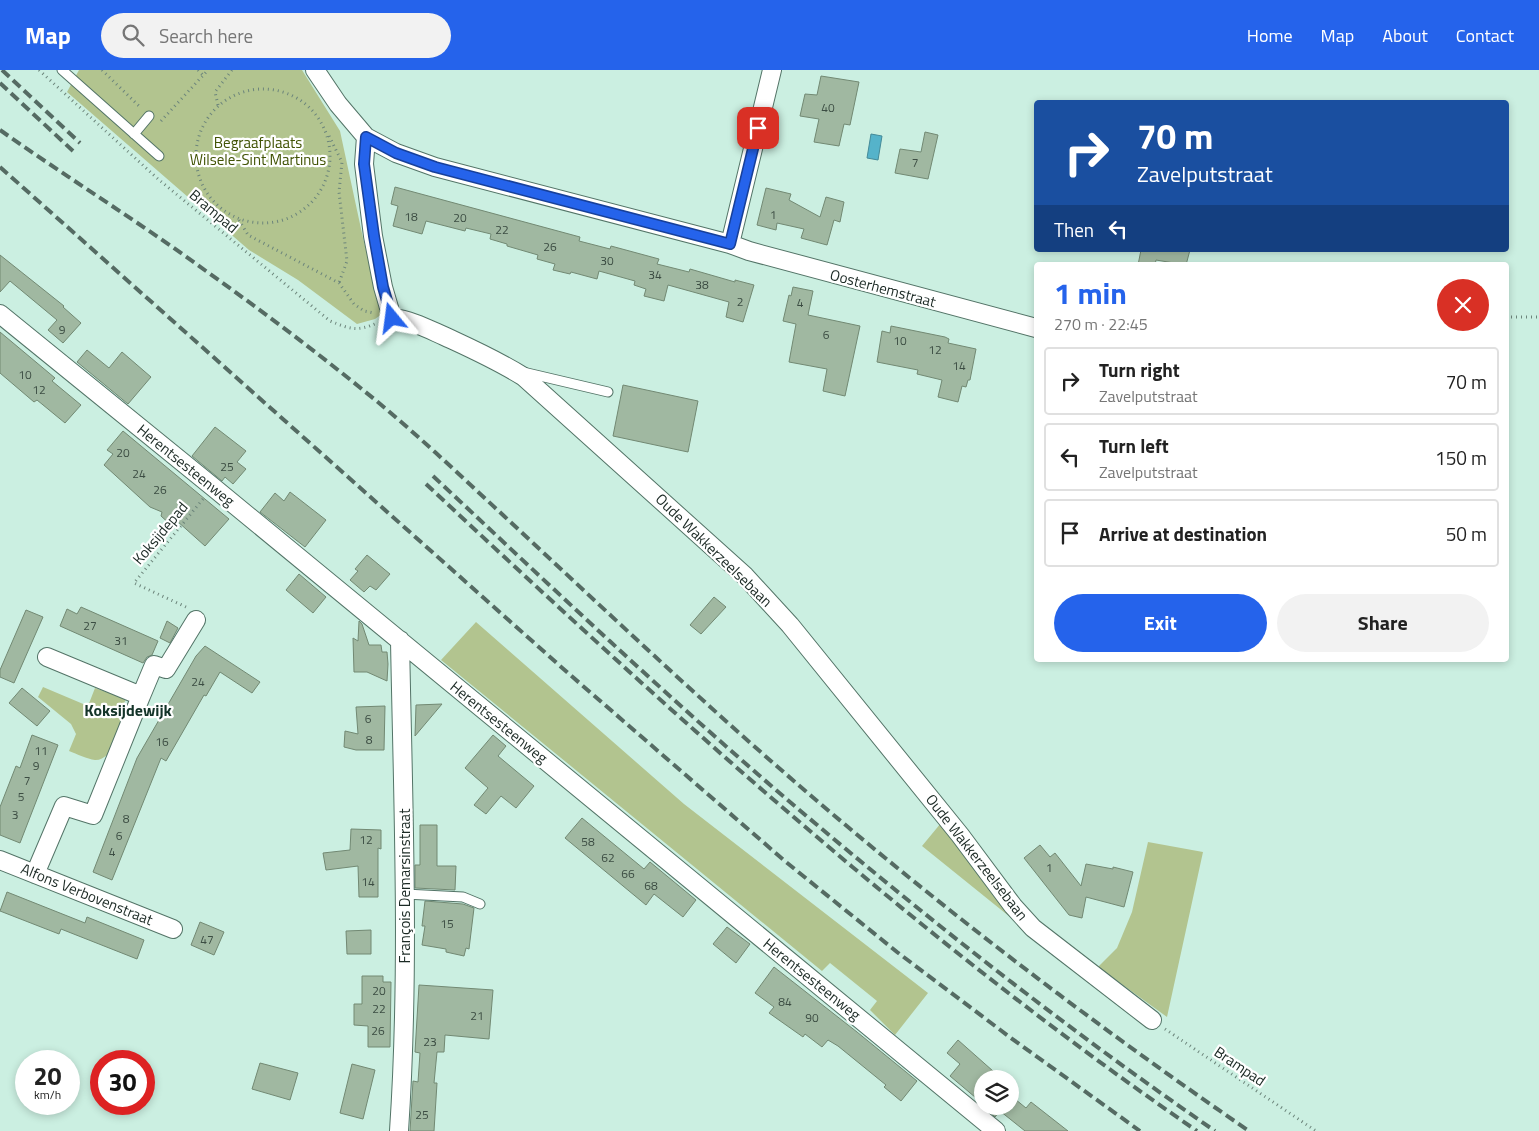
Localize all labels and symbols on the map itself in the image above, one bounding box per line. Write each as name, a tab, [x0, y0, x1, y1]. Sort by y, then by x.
house number: 40	[821, 98, 835, 117]
pin	[737, 107, 779, 149]
park label: Begraafplaats Wilsele-Sint Martinus	[190, 131, 326, 171]
house number: 7	[912, 153, 918, 172]
street label: Brampad	[184, 184, 244, 238]
house number: 1	[770, 205, 776, 224]
house number: 18	[404, 207, 418, 226]
house number: 20	[453, 208, 467, 227]
house number: 22	[495, 220, 509, 239]
house number: 26	[543, 237, 557, 256]
house number: 30	[600, 251, 614, 270]
street label: Oosterhemstraat	[828, 263, 939, 313]
house number: 34	[648, 265, 662, 284]
house number: 38	[695, 275, 709, 294]
position arrow	[365, 291, 417, 343]
house number: 2	[737, 292, 743, 311]
house number: 4	[797, 293, 804, 312]
house number: 9	[59, 320, 66, 339]
house number: 6	[823, 325, 830, 344]
house number: 10	[893, 331, 907, 350]
house number: 12	[928, 340, 942, 359]
house number: 14	[952, 356, 966, 375]
house number: 10	[18, 365, 32, 384]
house number: 12	[32, 380, 46, 399]
street label: Herentsesteenweg	[132, 418, 240, 512]
house number: 20	[116, 443, 130, 462]
house number: 25	[220, 457, 234, 476]
house number: 24	[132, 464, 146, 483]
house number: 26	[153, 480, 167, 499]
street label: Oude Wakkerzeelsebaan	[650, 488, 778, 612]
street label: Koksijdepad	[127, 497, 193, 569]
house number: 27	[83, 616, 97, 635]
house number: 31	[114, 631, 128, 650]
house number: 24	[191, 672, 205, 691]
street label: Herentsesteenweg	[445, 675, 553, 769]
district label: Koksijdewijk	[84, 698, 173, 722]
house number: 6	[365, 709, 372, 728]
house number: 8	[366, 730, 373, 749]
house number: 16	[155, 732, 169, 751]
house number: 11	[34, 741, 48, 760]
house number: 9	[33, 756, 40, 775]
house number: 7	[24, 771, 30, 790]
house number: 5	[18, 787, 25, 806]
street label: Oude Wakkerzeelsebaan	[920, 789, 1034, 925]
house number: 3	[12, 805, 18, 824]
street label: François Demarsinstraat	[393, 808, 416, 963]
house number: 8	[123, 809, 130, 828]
house number: 6	[116, 826, 123, 845]
house number: 12	[359, 830, 373, 849]
house number: 58	[581, 832, 595, 851]
house number: 4	[109, 842, 116, 861]
house number: 62	[601, 848, 615, 867]
street label: Alfons Verbovenstraat	[17, 857, 157, 931]
house number: 1	[1046, 858, 1052, 877]
house number: 66	[621, 864, 635, 883]
house number: 14	[361, 872, 375, 891]
house number: 68	[644, 876, 658, 895]
house number: 15	[440, 914, 454, 933]
house number: 47	[200, 930, 214, 949]
street label: Herentsesteenweg	[758, 932, 866, 1026]
house number: 20	[372, 981, 386, 1000]
house number: 84	[778, 992, 792, 1011]
house number: 22	[372, 999, 386, 1018]
house number: 21	[470, 1006, 484, 1025]
house number: 90	[805, 1008, 819, 1027]
house number: 26	[371, 1021, 385, 1040]
house number: 23	[423, 1032, 437, 1051]
street label: Brampad	[1210, 1040, 1270, 1092]
speed limit sign: 30	[90, 1050, 155, 1115]
house number: 25	[415, 1105, 429, 1124]

